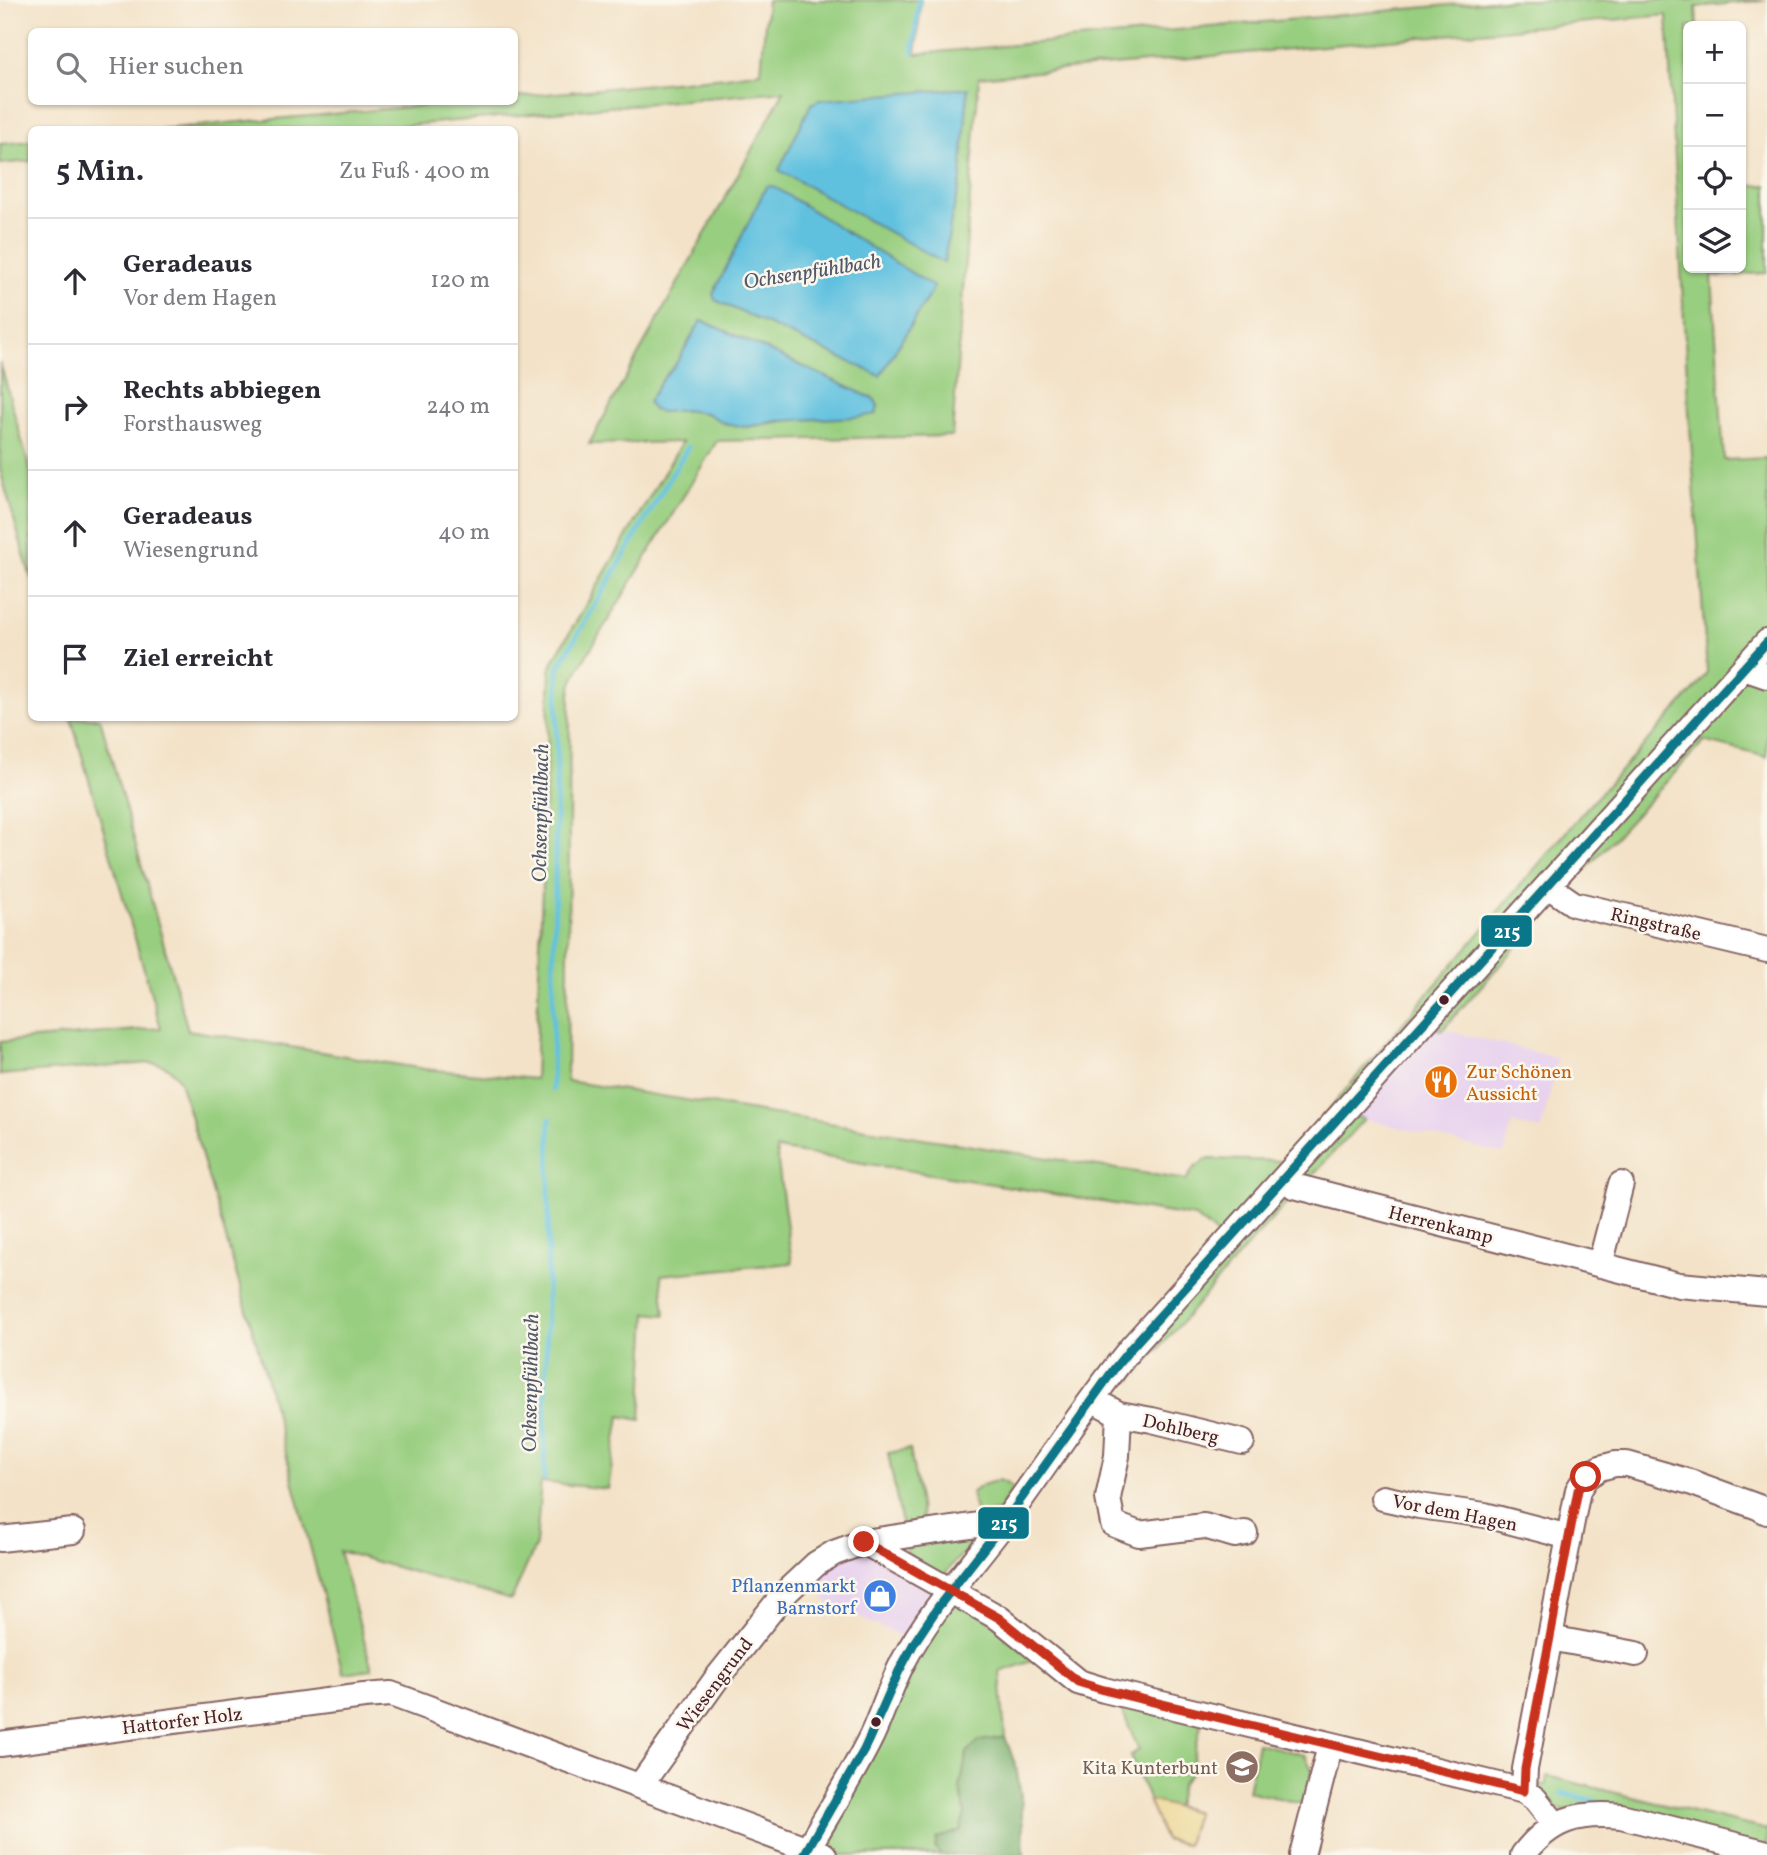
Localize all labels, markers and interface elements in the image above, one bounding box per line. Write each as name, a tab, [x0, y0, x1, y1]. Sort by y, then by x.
map controls	[1683, 21, 1746, 273]
button: +	[1683, 21, 1746, 84]
search box	[28, 28, 518, 105]
icon: search	[52, 48, 90, 86]
text: Hier suchen	[108, 49, 244, 85]
button: −	[1683, 84, 1746, 147]
button: locate	[1683, 147, 1746, 210]
text: 5 Min.	[56, 151, 144, 193]
text: Zu Fuß · 400 m	[339, 156, 490, 188]
button: layers	[1683, 210, 1746, 273]
text: Geradeaus	[123, 247, 252, 283]
water label: Ochsenpfühlbach	[741, 247, 883, 298]
icon: ahead	[56, 262, 94, 300]
text: 120 m	[430, 265, 490, 297]
text: Vor dem Hagen	[123, 283, 277, 315]
text: Rechts abbiegen	[123, 373, 321, 409]
icon: right	[56, 388, 94, 426]
text: 240 m	[426, 391, 490, 423]
text: Forsthausweg	[123, 409, 262, 441]
text: Geradeaus	[123, 499, 252, 535]
icon: ahead	[56, 514, 94, 552]
text: 40 m	[438, 517, 490, 549]
text: Wiesengrund	[123, 535, 259, 567]
icon: arrive	[56, 640, 94, 678]
text: Ziel erreicht	[123, 641, 273, 677]
water label: Ochsenpfühlbach	[526, 743, 557, 883]
street label: Ringstraße	[1608, 902, 1703, 948]
line badge: 215	[1480, 914, 1533, 948]
text: 215	[1494, 920, 1520, 946]
unlabelled marker	[1437, 993, 1451, 1007]
place label: Zur Schönen Aussicht	[1466, 1060, 1572, 1108]
restaurant icon: Zur Schönen Aussicht	[1422, 1063, 1460, 1101]
street label: Herrenkamp	[1385, 1200, 1496, 1252]
water label: Ochsenpfühlbach	[516, 1313, 547, 1453]
street label: Dohlberg	[1140, 1409, 1221, 1451]
route start	[1570, 1461, 1601, 1492]
street label: Vor dem Hagen	[1390, 1489, 1520, 1539]
line badge: 215	[977, 1506, 1030, 1540]
text: 215	[991, 1512, 1017, 1538]
route end	[848, 1526, 879, 1557]
place label: Pflanzenmarkt Barnstorf	[731, 1574, 858, 1622]
shop icon: Pflanzenmarkt Barnstorf	[861, 1577, 899, 1615]
street label: Wiesengrund	[671, 1633, 760, 1738]
street label: Hattorfer Holz	[121, 1702, 244, 1742]
unlabelled marker	[869, 1715, 883, 1729]
school or university icon: Kita Kunterbunt	[1223, 1748, 1261, 1786]
place label: Kita Kunterbunt	[1082, 1756, 1218, 1782]

